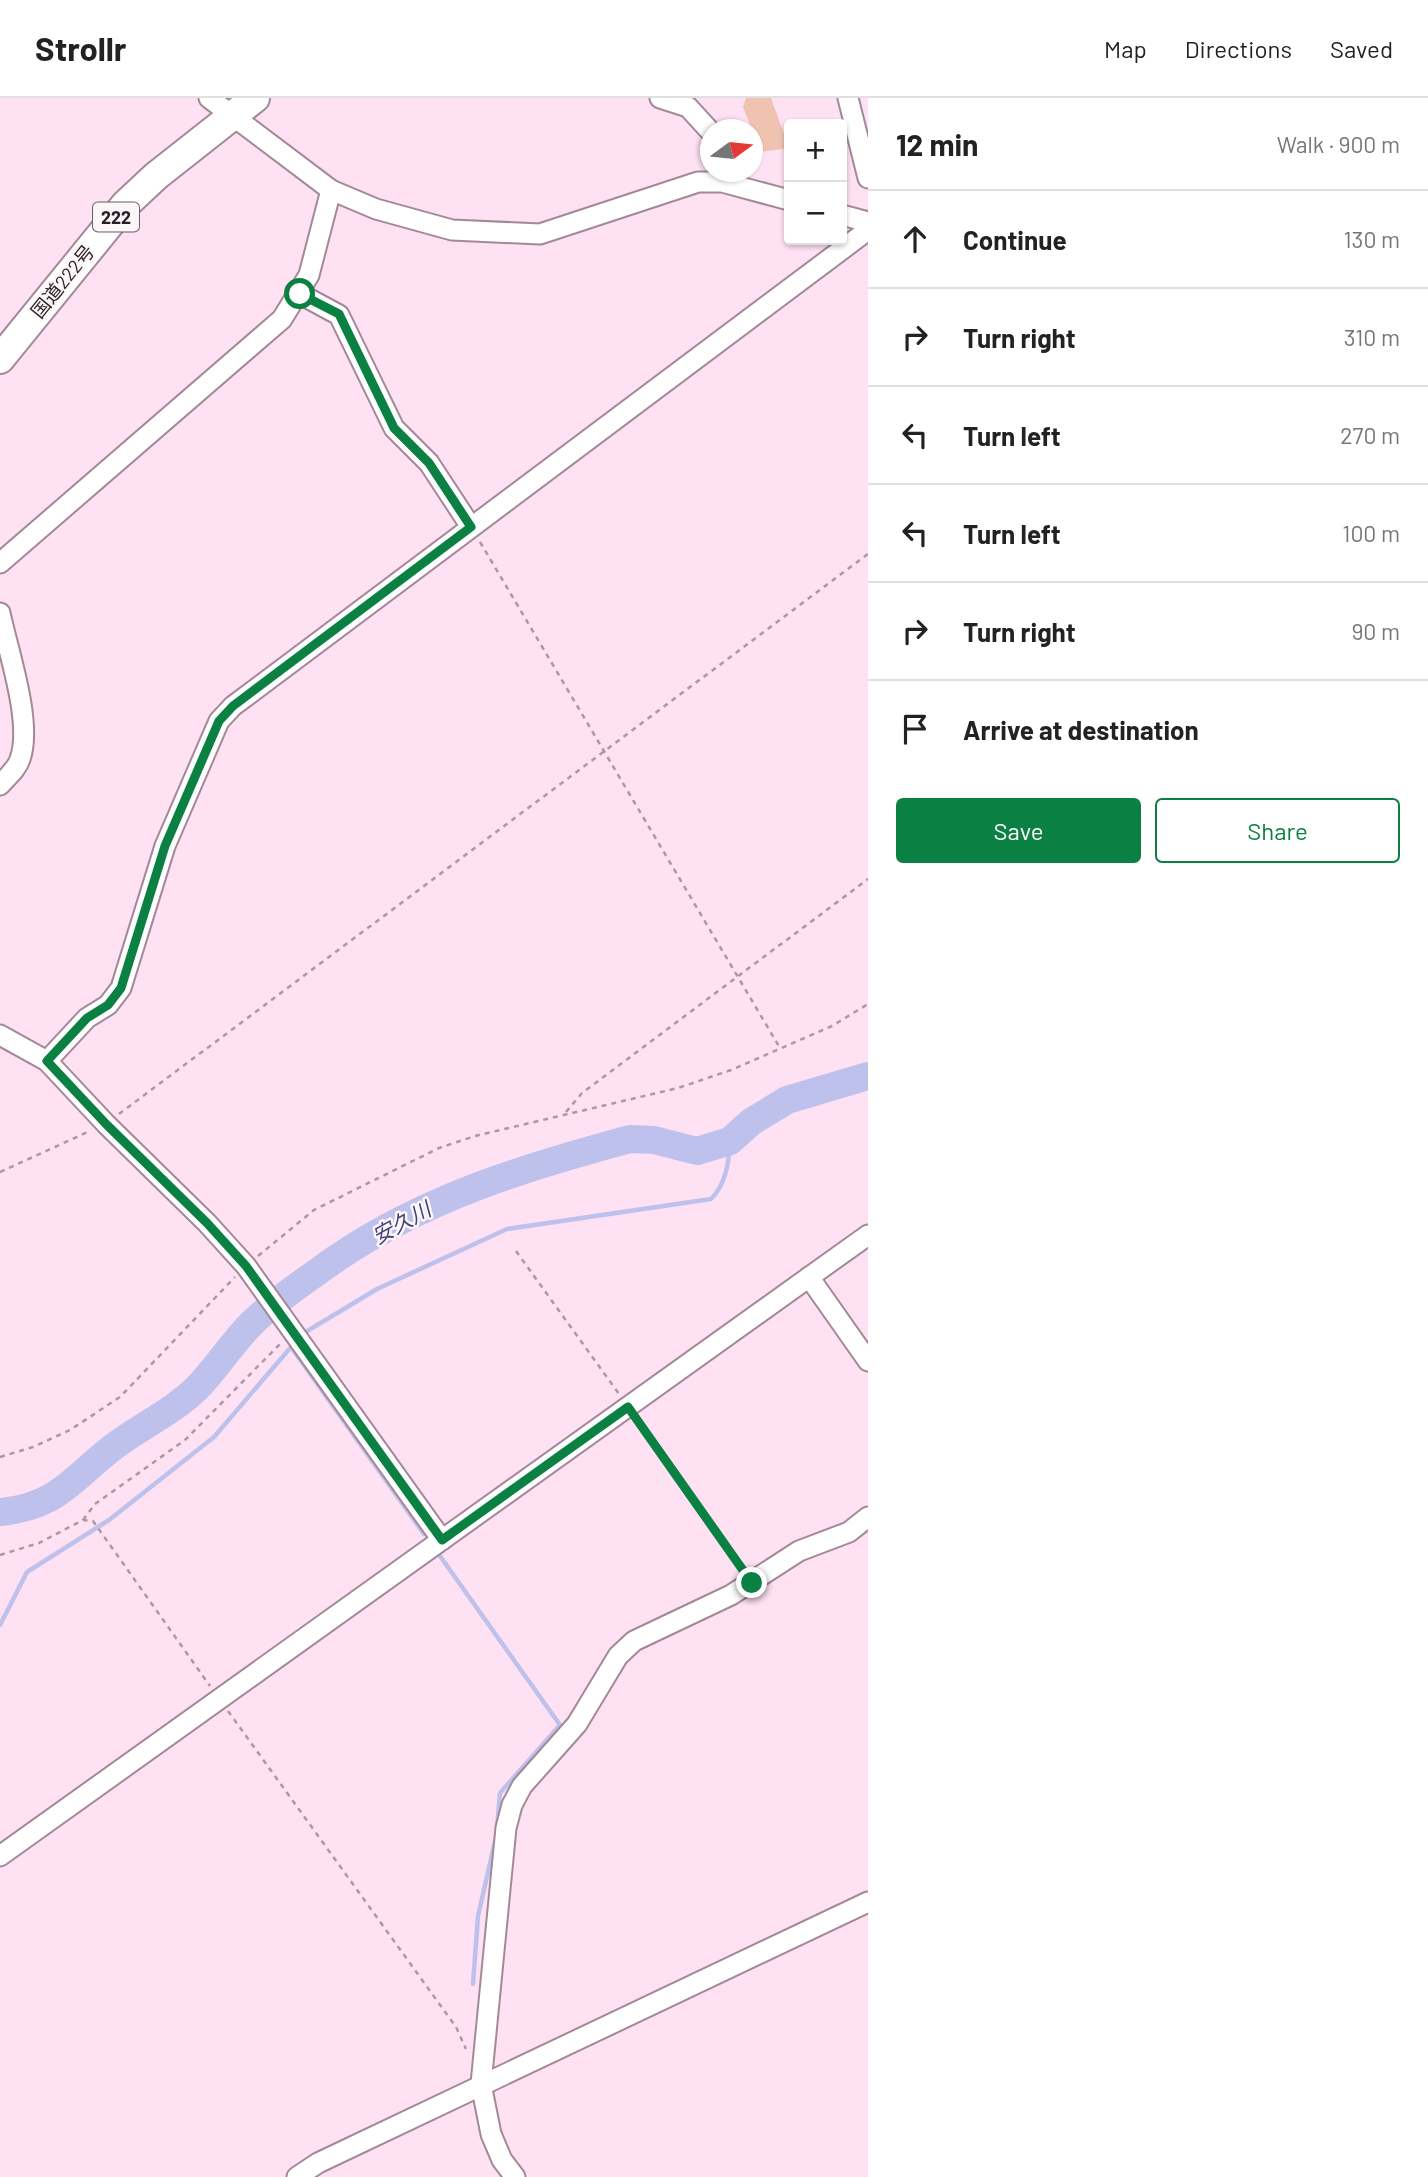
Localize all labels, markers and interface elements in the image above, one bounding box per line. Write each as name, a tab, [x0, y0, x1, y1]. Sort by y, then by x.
text: Strollr	[35, 28, 127, 68]
text: Map	[1104, 34, 1147, 63]
text: Directions	[1185, 34, 1292, 63]
text: Saved	[1330, 34, 1393, 63]
north arrow	[700, 119, 763, 182]
map controls	[784, 119, 847, 245]
button: +	[784, 119, 847, 182]
text: 12 min	[896, 126, 979, 162]
text: Walk · 900 m	[1277, 130, 1400, 158]
button: −	[784, 182, 847, 245]
road number: 222	[93, 202, 139, 232]
icon: ahead	[896, 220, 934, 258]
text: Continue	[963, 224, 1067, 255]
text: 130 m	[1343, 225, 1400, 253]
street label: 国道222号	[26, 240, 98, 322]
route start	[284, 278, 315, 309]
icon: right	[896, 318, 934, 356]
text: Turn right	[963, 322, 1076, 353]
text: 310 m	[1344, 323, 1400, 351]
icon: left	[896, 416, 934, 454]
text: Turn left	[963, 420, 1061, 451]
text: 270 m	[1340, 421, 1400, 449]
icon: left	[896, 514, 934, 552]
text: Turn left	[963, 518, 1061, 549]
text: 100 m	[1342, 519, 1400, 547]
icon: right	[896, 612, 934, 650]
text: Turn right	[963, 616, 1076, 647]
text: 90 m	[1351, 617, 1400, 645]
icon: arrive	[896, 710, 934, 748]
text: Arrive at destination	[963, 714, 1199, 745]
button: Save	[896, 798, 1141, 863]
button: Share	[1155, 798, 1400, 863]
water label: 安久川	[367, 1195, 436, 1248]
route end	[736, 1567, 767, 1598]

